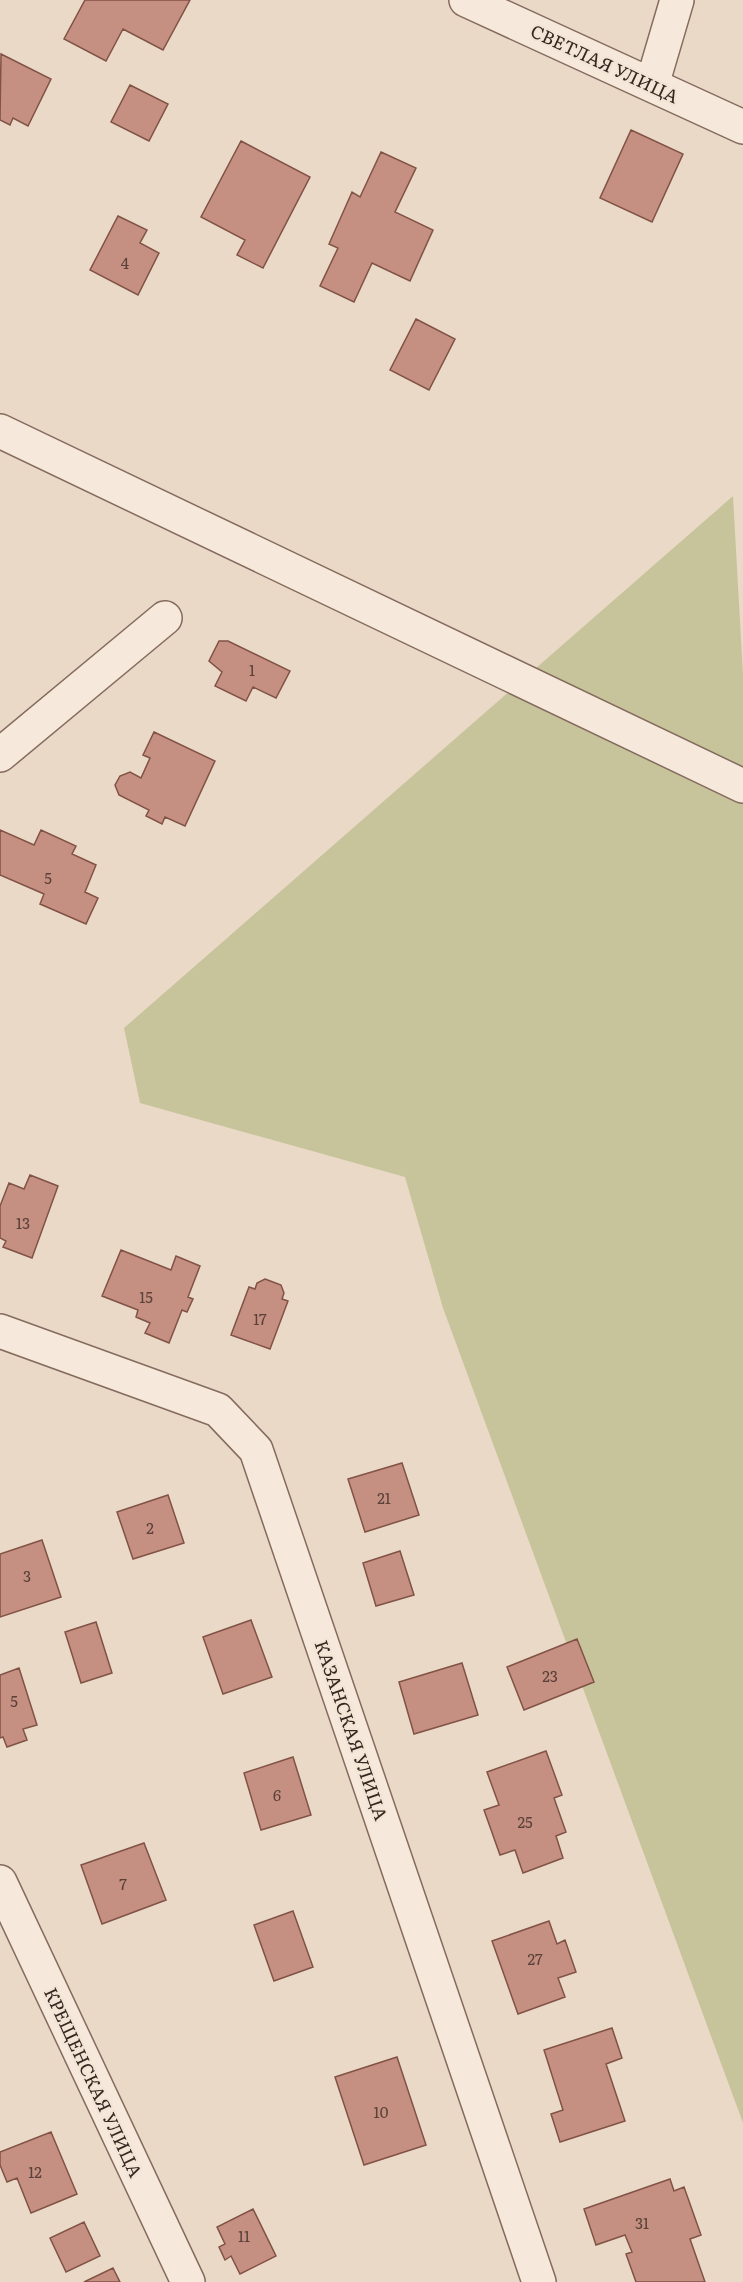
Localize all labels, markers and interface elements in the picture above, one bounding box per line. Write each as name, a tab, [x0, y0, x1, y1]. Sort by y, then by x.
street label: СВЕТЛАЯ УЛИЦА	[527, 17, 683, 109]
house number: 4	[121, 251, 129, 274]
house number: 1	[249, 658, 255, 681]
house number: 5	[44, 866, 52, 889]
house number: 13	[16, 1211, 30, 1234]
house number: 15	[139, 1285, 153, 1308]
house number: 17	[253, 1307, 267, 1330]
house number: 21	[377, 1486, 391, 1509]
house number: 2	[146, 1516, 154, 1539]
house number: 3	[23, 1564, 31, 1587]
street label: КАЗАНСКАЯ УЛИЦА	[308, 1636, 396, 1824]
house number: 23	[542, 1664, 558, 1687]
house number: 5	[10, 1689, 18, 1712]
house number: 6	[273, 1783, 281, 1806]
house number: 25	[517, 1810, 533, 1833]
house number: 7	[119, 1872, 127, 1895]
house number: 27	[527, 1947, 543, 1970]
street label: КРЕЩЕНСКАЯ УЛИЦА	[38, 1982, 150, 2182]
house number: 10	[374, 2100, 389, 2123]
house number: 12	[28, 2160, 42, 2183]
house number: 31	[635, 2211, 649, 2234]
house number: 11	[238, 2224, 250, 2247]

